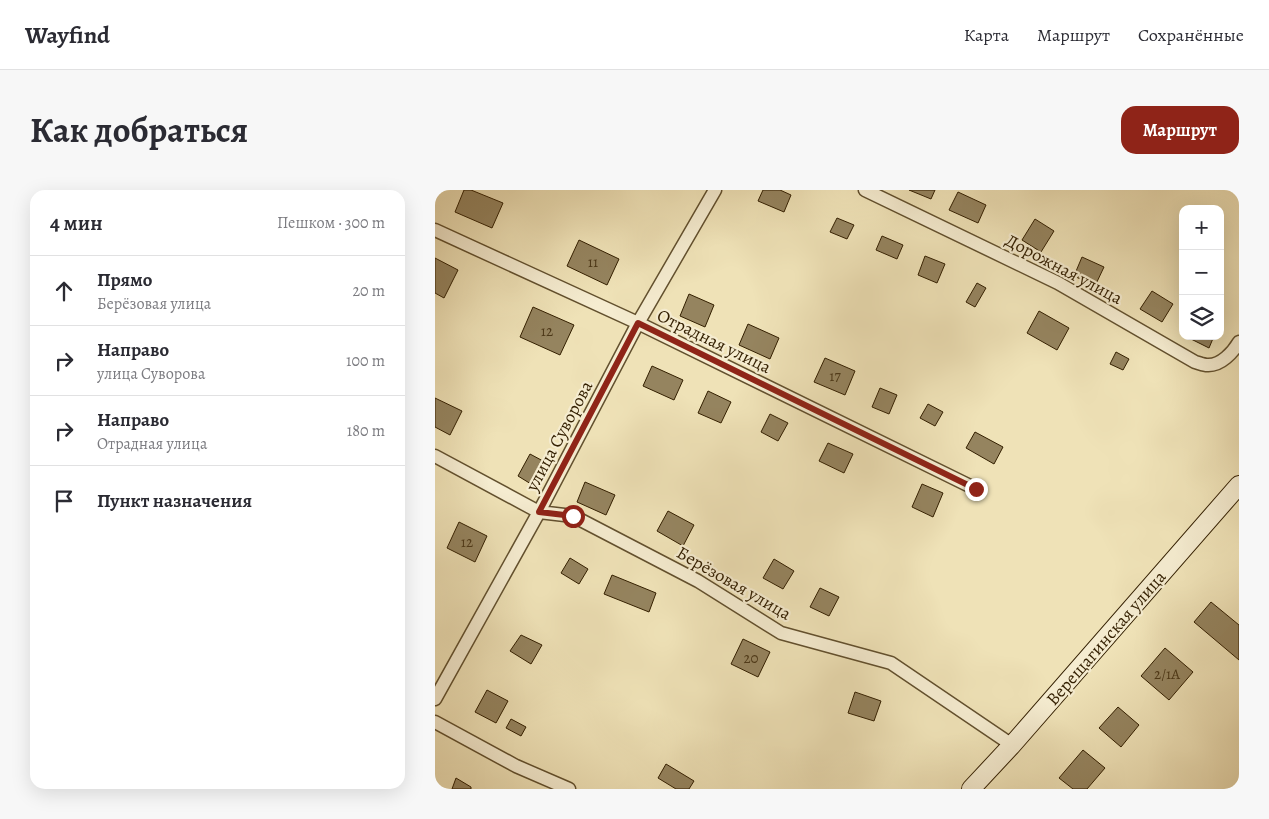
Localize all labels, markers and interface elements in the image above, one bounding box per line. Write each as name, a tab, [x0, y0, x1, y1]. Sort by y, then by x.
text: Wayfind	[25, 19, 110, 51]
text: Карта	[964, 23, 1009, 47]
text: Маршрут	[1037, 23, 1110, 47]
text: Сохранённые	[1138, 23, 1244, 47]
text: Как добраться	[30, 106, 248, 154]
button: Маршрут	[1121, 106, 1239, 154]
map controls	[1179, 205, 1224, 340]
button: +	[1179, 205, 1224, 250]
text: 4 мин	[50, 209, 103, 237]
text: Пешком · 300 m	[277, 212, 385, 234]
street label: Дорожная улица	[1001, 228, 1127, 310]
button: −	[1179, 250, 1224, 295]
house number: 11	[588, 252, 598, 272]
text: Прямо	[97, 267, 152, 293]
icon: ahead	[50, 277, 78, 305]
text: 20 m	[352, 280, 385, 302]
text: Берёзовая улица	[97, 293, 211, 315]
button: layers	[1179, 295, 1224, 340]
street label: Отрадная улица	[653, 303, 776, 379]
house number: 12	[541, 321, 553, 341]
text: Направо	[97, 337, 169, 363]
icon: right	[50, 347, 78, 375]
text: 100 m	[346, 350, 385, 372]
text: улица Суворова	[97, 363, 205, 385]
house number: 17	[829, 366, 841, 386]
street label: улица Суворова	[519, 376, 599, 496]
text: Направо	[97, 407, 169, 433]
icon: right	[50, 417, 78, 445]
text: 180 m	[347, 420, 385, 442]
text: Отрадная улица	[97, 433, 207, 455]
route end	[965, 478, 988, 501]
icon: arrive	[50, 487, 78, 515]
text: Пункт назначения	[97, 488, 252, 514]
route start	[562, 505, 585, 528]
house number: 12	[461, 532, 473, 552]
street label: Берёзовая улица	[672, 540, 796, 626]
street label: Верещагинская улица	[1041, 565, 1172, 711]
house number: 20	[743, 648, 759, 668]
house number: 2/1А	[1154, 664, 1180, 684]

